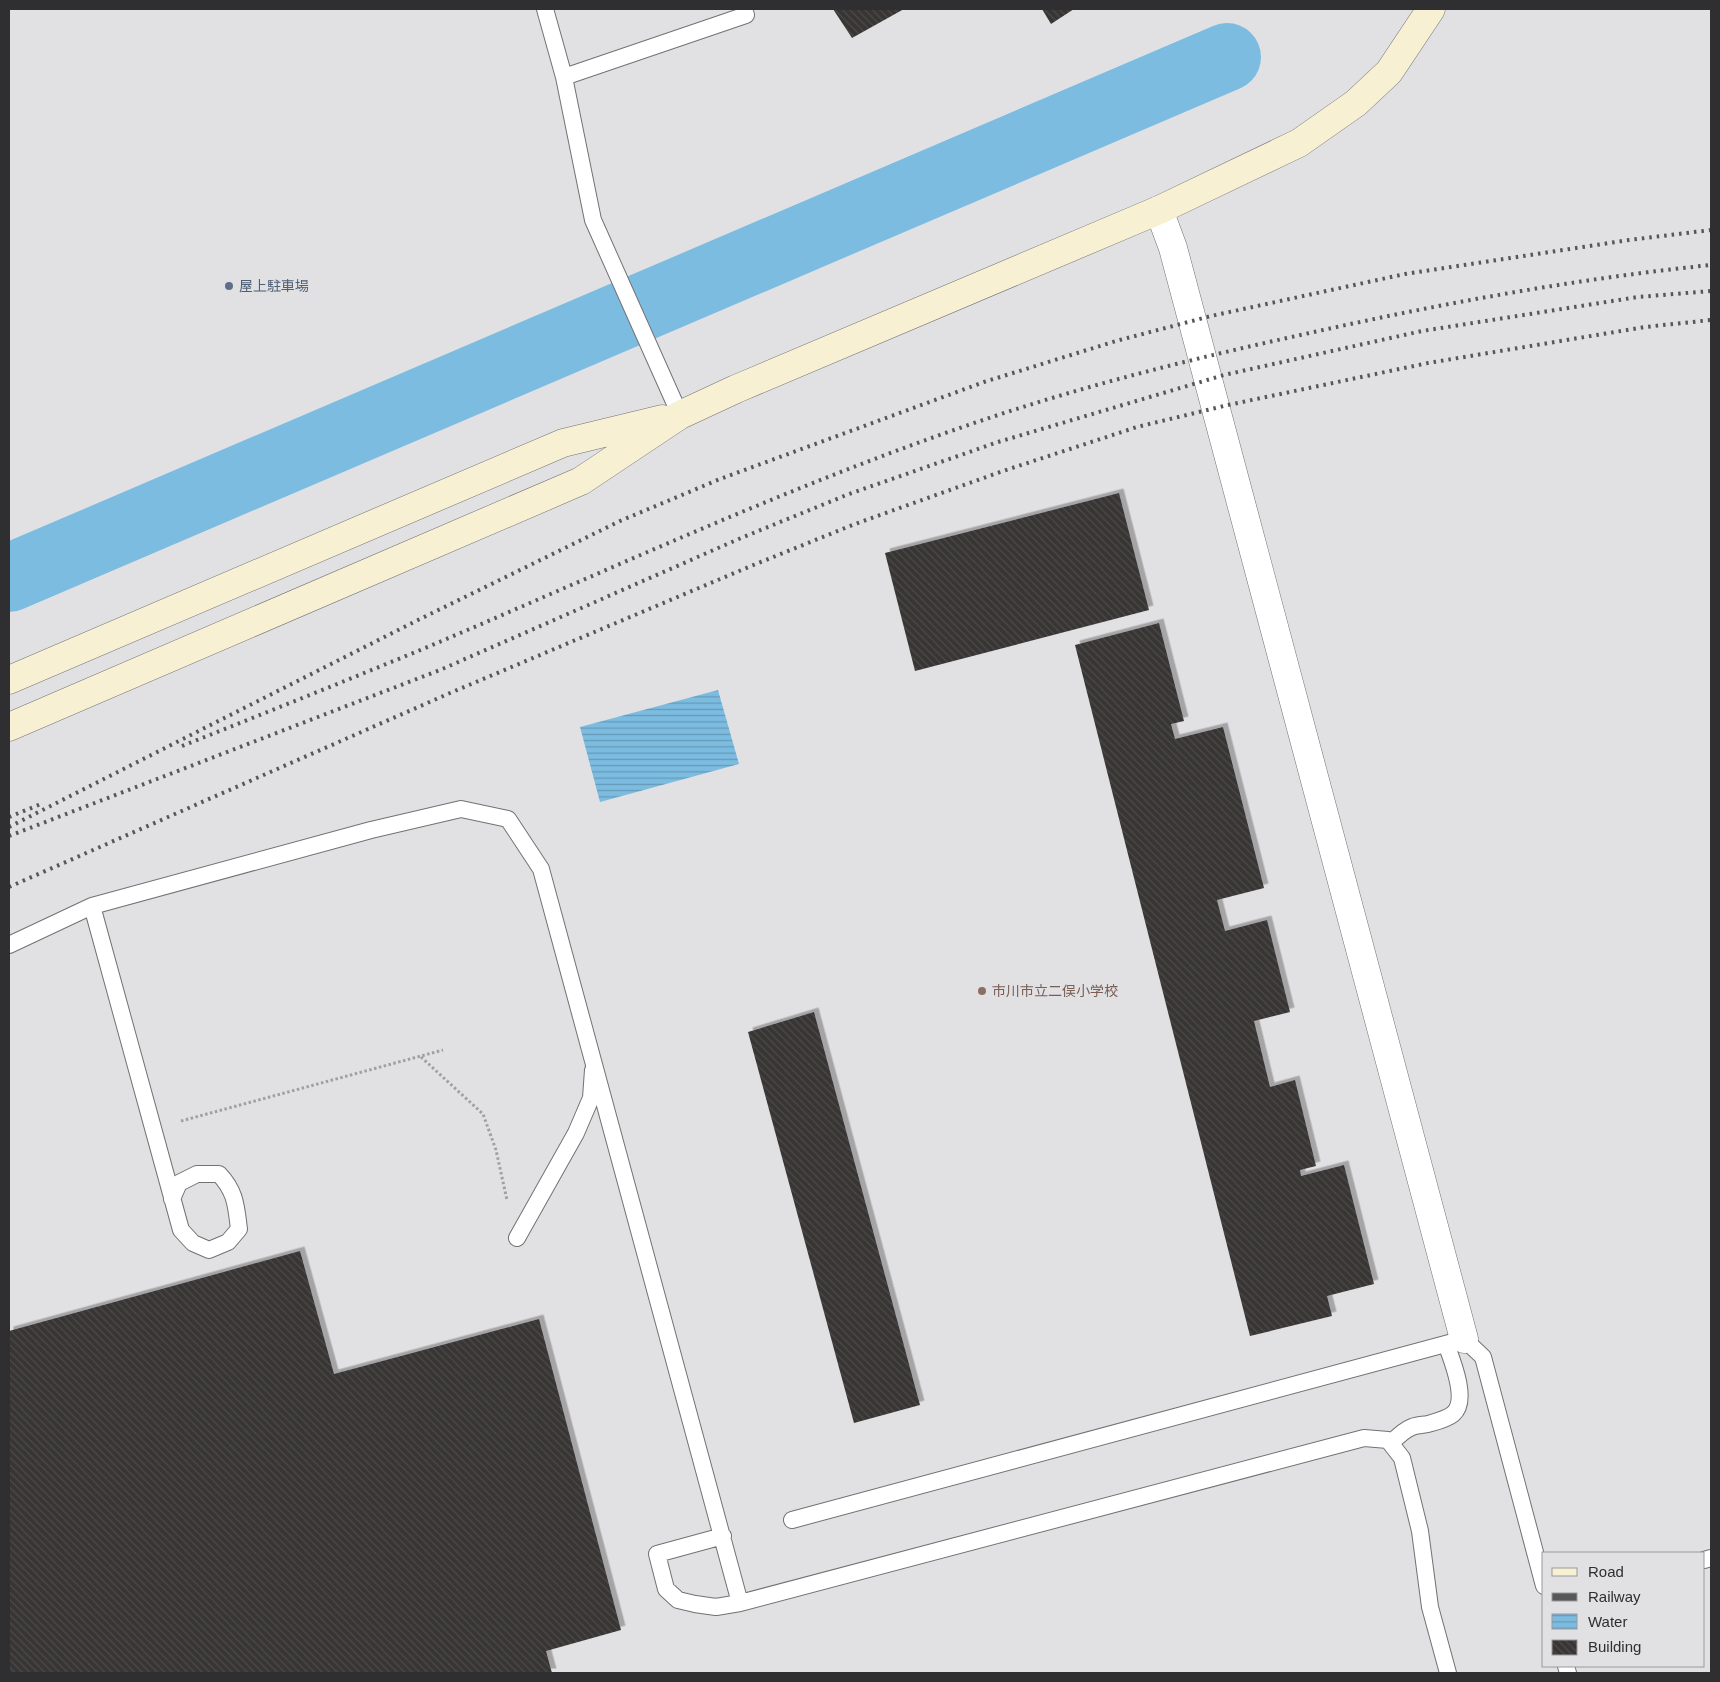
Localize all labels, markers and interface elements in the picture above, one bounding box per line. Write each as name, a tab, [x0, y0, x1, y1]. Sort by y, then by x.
place label: 屋上駐車場	[239, 278, 309, 294]
marker: 屋上駐車場	[223, 280, 235, 292]
place label: 市川市立二俣小学校	[992, 983, 1118, 999]
marker: 市川市立二俣小学校	[976, 985, 988, 997]
legend	[1542, 1552, 1705, 1667]
text: Road	[1588, 1563, 1624, 1580]
text: Railway	[1588, 1588, 1641, 1605]
text: Water	[1588, 1613, 1627, 1630]
text: Building	[1588, 1638, 1641, 1655]

